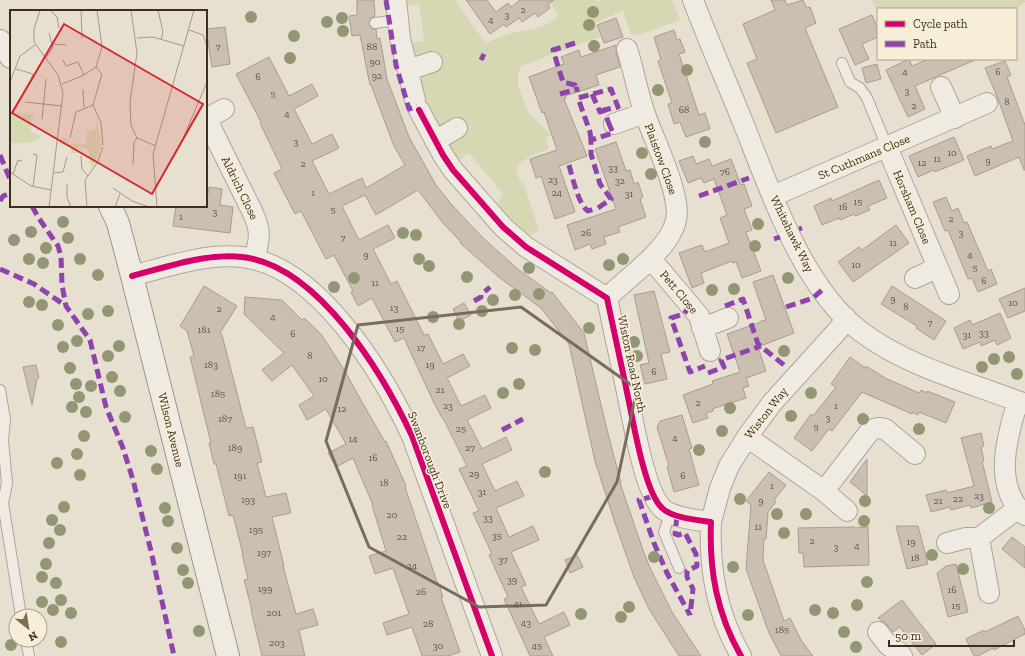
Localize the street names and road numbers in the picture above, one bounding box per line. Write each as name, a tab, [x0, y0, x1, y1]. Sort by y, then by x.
street label: Plaistow Close	[642, 122, 680, 197]
street label: St Cuthmans Close	[816, 131, 912, 183]
street label: Aldrich Close	[219, 154, 262, 222]
street label: Horsham Close	[890, 168, 934, 246]
street label: Whitehawk Way	[767, 193, 817, 275]
street label: Pett Close	[657, 268, 701, 317]
street label: Wiston Road North	[615, 314, 649, 414]
street label: Wiston Way	[741, 384, 791, 442]
street label: Wilson Avenue	[155, 391, 187, 469]
street label: Swanborough Drive	[405, 409, 455, 511]

